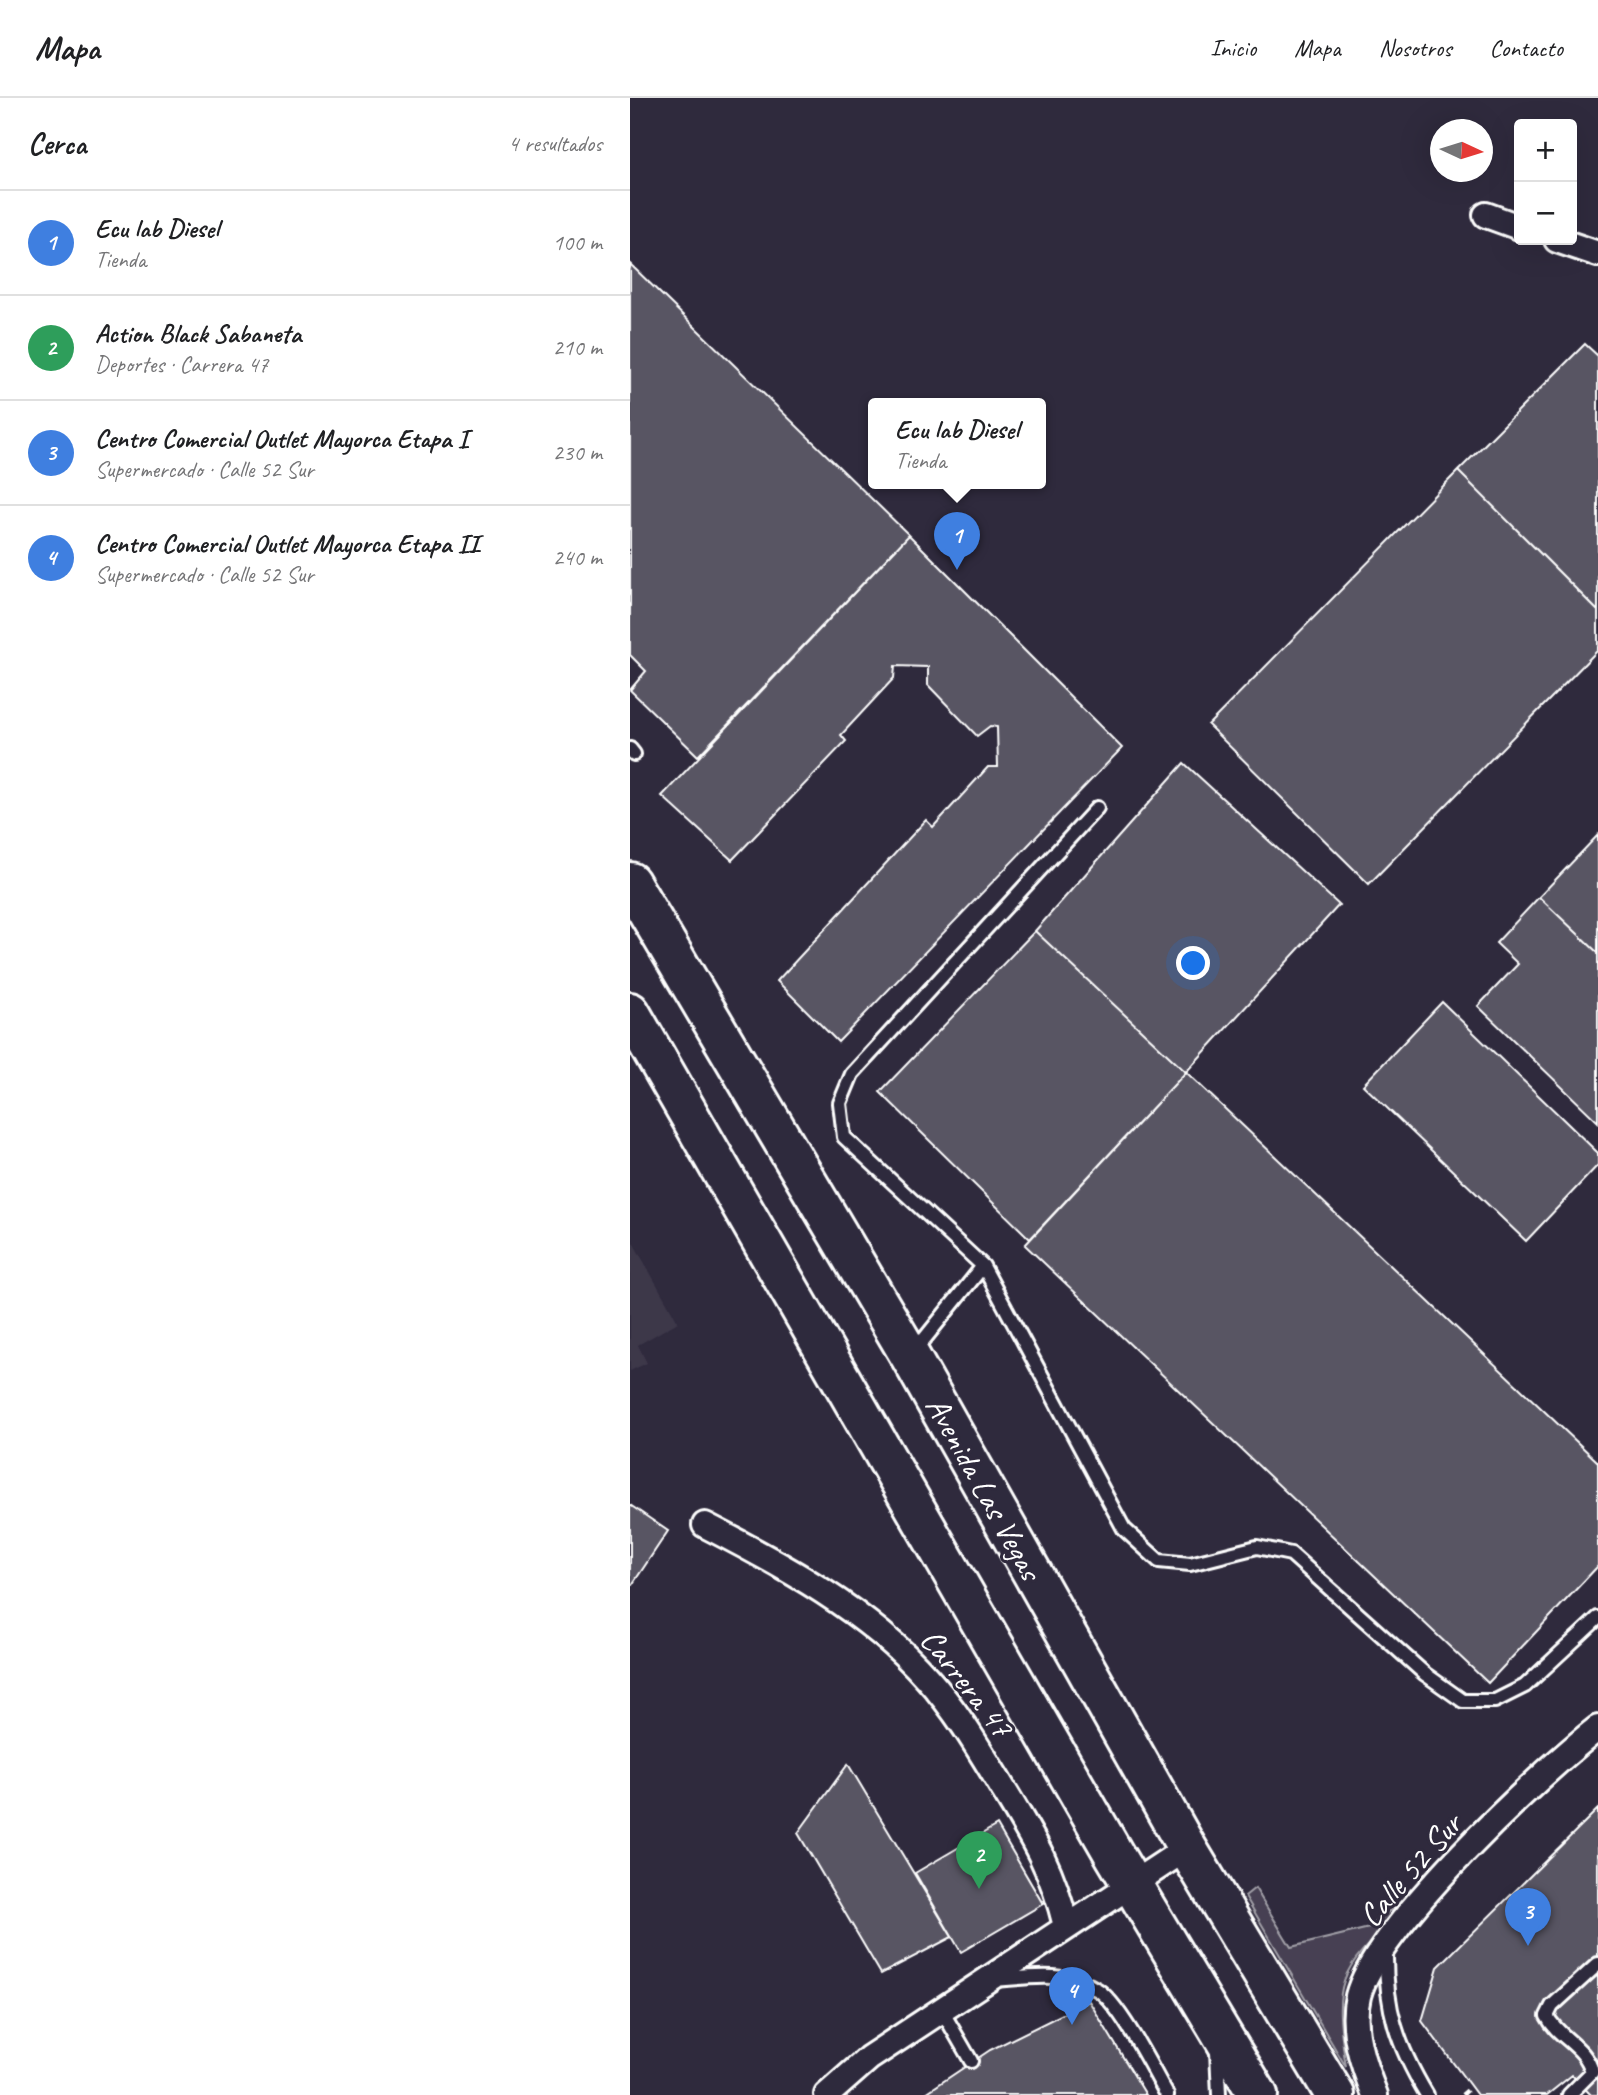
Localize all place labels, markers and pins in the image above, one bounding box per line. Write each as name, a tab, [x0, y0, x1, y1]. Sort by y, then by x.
pin: 1	[934, 512, 980, 570]
pin: 2	[956, 1831, 1002, 1889]
pin: 3	[1505, 1888, 1551, 1946]
pin: 4	[1049, 1967, 1095, 2025]

